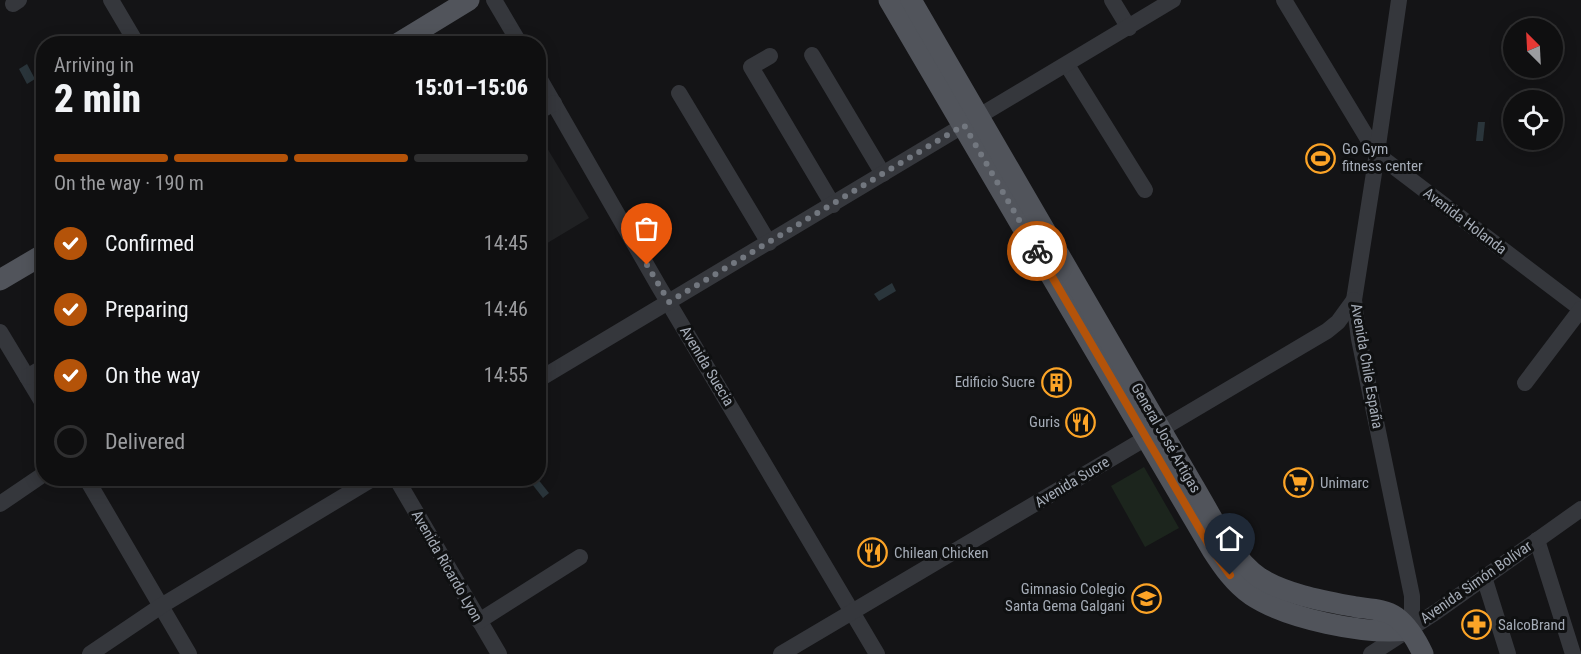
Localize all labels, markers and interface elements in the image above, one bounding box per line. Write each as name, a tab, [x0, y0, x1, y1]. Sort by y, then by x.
north arrow	[1503, 18, 1563, 78]
map controls	[1503, 18, 1563, 150]
text: Arriving in	[54, 53, 134, 77]
text: 15:01–15:06	[414, 75, 528, 100]
text: 2 min	[54, 76, 141, 122]
button: locate	[1503, 90, 1563, 150]
place label: Go Gym fitness center	[1342, 140, 1423, 175]
sports icon: Go Gym fitness center	[1305, 142, 1337, 174]
text: On the way · 190 m	[54, 171, 204, 195]
street label: Avenida Holanda	[1420, 184, 1510, 258]
pin	[621, 203, 672, 265]
icon: bag	[630, 212, 663, 245]
courier	[1007, 221, 1067, 281]
icon: check	[54, 227, 87, 260]
text: Confirmed	[105, 231, 194, 256]
text: 14:45	[484, 231, 528, 255]
icon: bike	[1021, 235, 1054, 268]
icon: check	[54, 293, 87, 326]
text: Preparing	[105, 297, 189, 322]
text: 14:46	[484, 297, 528, 321]
street label: Avenida Chile España	[1347, 302, 1387, 430]
street label: Avenida Suecia	[676, 323, 738, 409]
icon: check	[54, 359, 87, 392]
text: On the way	[105, 363, 200, 388]
text: 14:55	[484, 363, 528, 387]
building icon: Edificio Sucre	[1040, 366, 1072, 398]
place label: Edificio Sucre	[955, 373, 1035, 391]
street label: General José Artigas	[1127, 380, 1205, 496]
restaurant icon: Guris	[1065, 406, 1097, 438]
place label: Guris	[1029, 413, 1060, 431]
text: Delivered	[105, 429, 185, 454]
street label: Avenida Sucre	[1031, 453, 1113, 511]
supermarket icon: Unimarc	[1283, 467, 1315, 499]
place label: Unimarc	[1320, 474, 1369, 492]
street label: Avenida Ricardo Lyon	[408, 507, 486, 625]
pin	[1204, 513, 1255, 575]
icon: home	[1213, 522, 1246, 555]
restaurant icon: Chilean Chicken	[857, 537, 889, 569]
street label: Avenida Simón Bolívar	[1417, 537, 1536, 627]
place label: Chilean Chicken	[894, 544, 989, 562]
place label: Gimnasio Colegio Santa Gema Galgani	[1005, 580, 1125, 615]
school or university icon: Gimnasio Colegio Santa Gema Galgani	[1130, 582, 1162, 614]
pharmacy icon: SalcoBrand	[1461, 609, 1493, 641]
place label: SalcoBrand	[1498, 616, 1565, 634]

